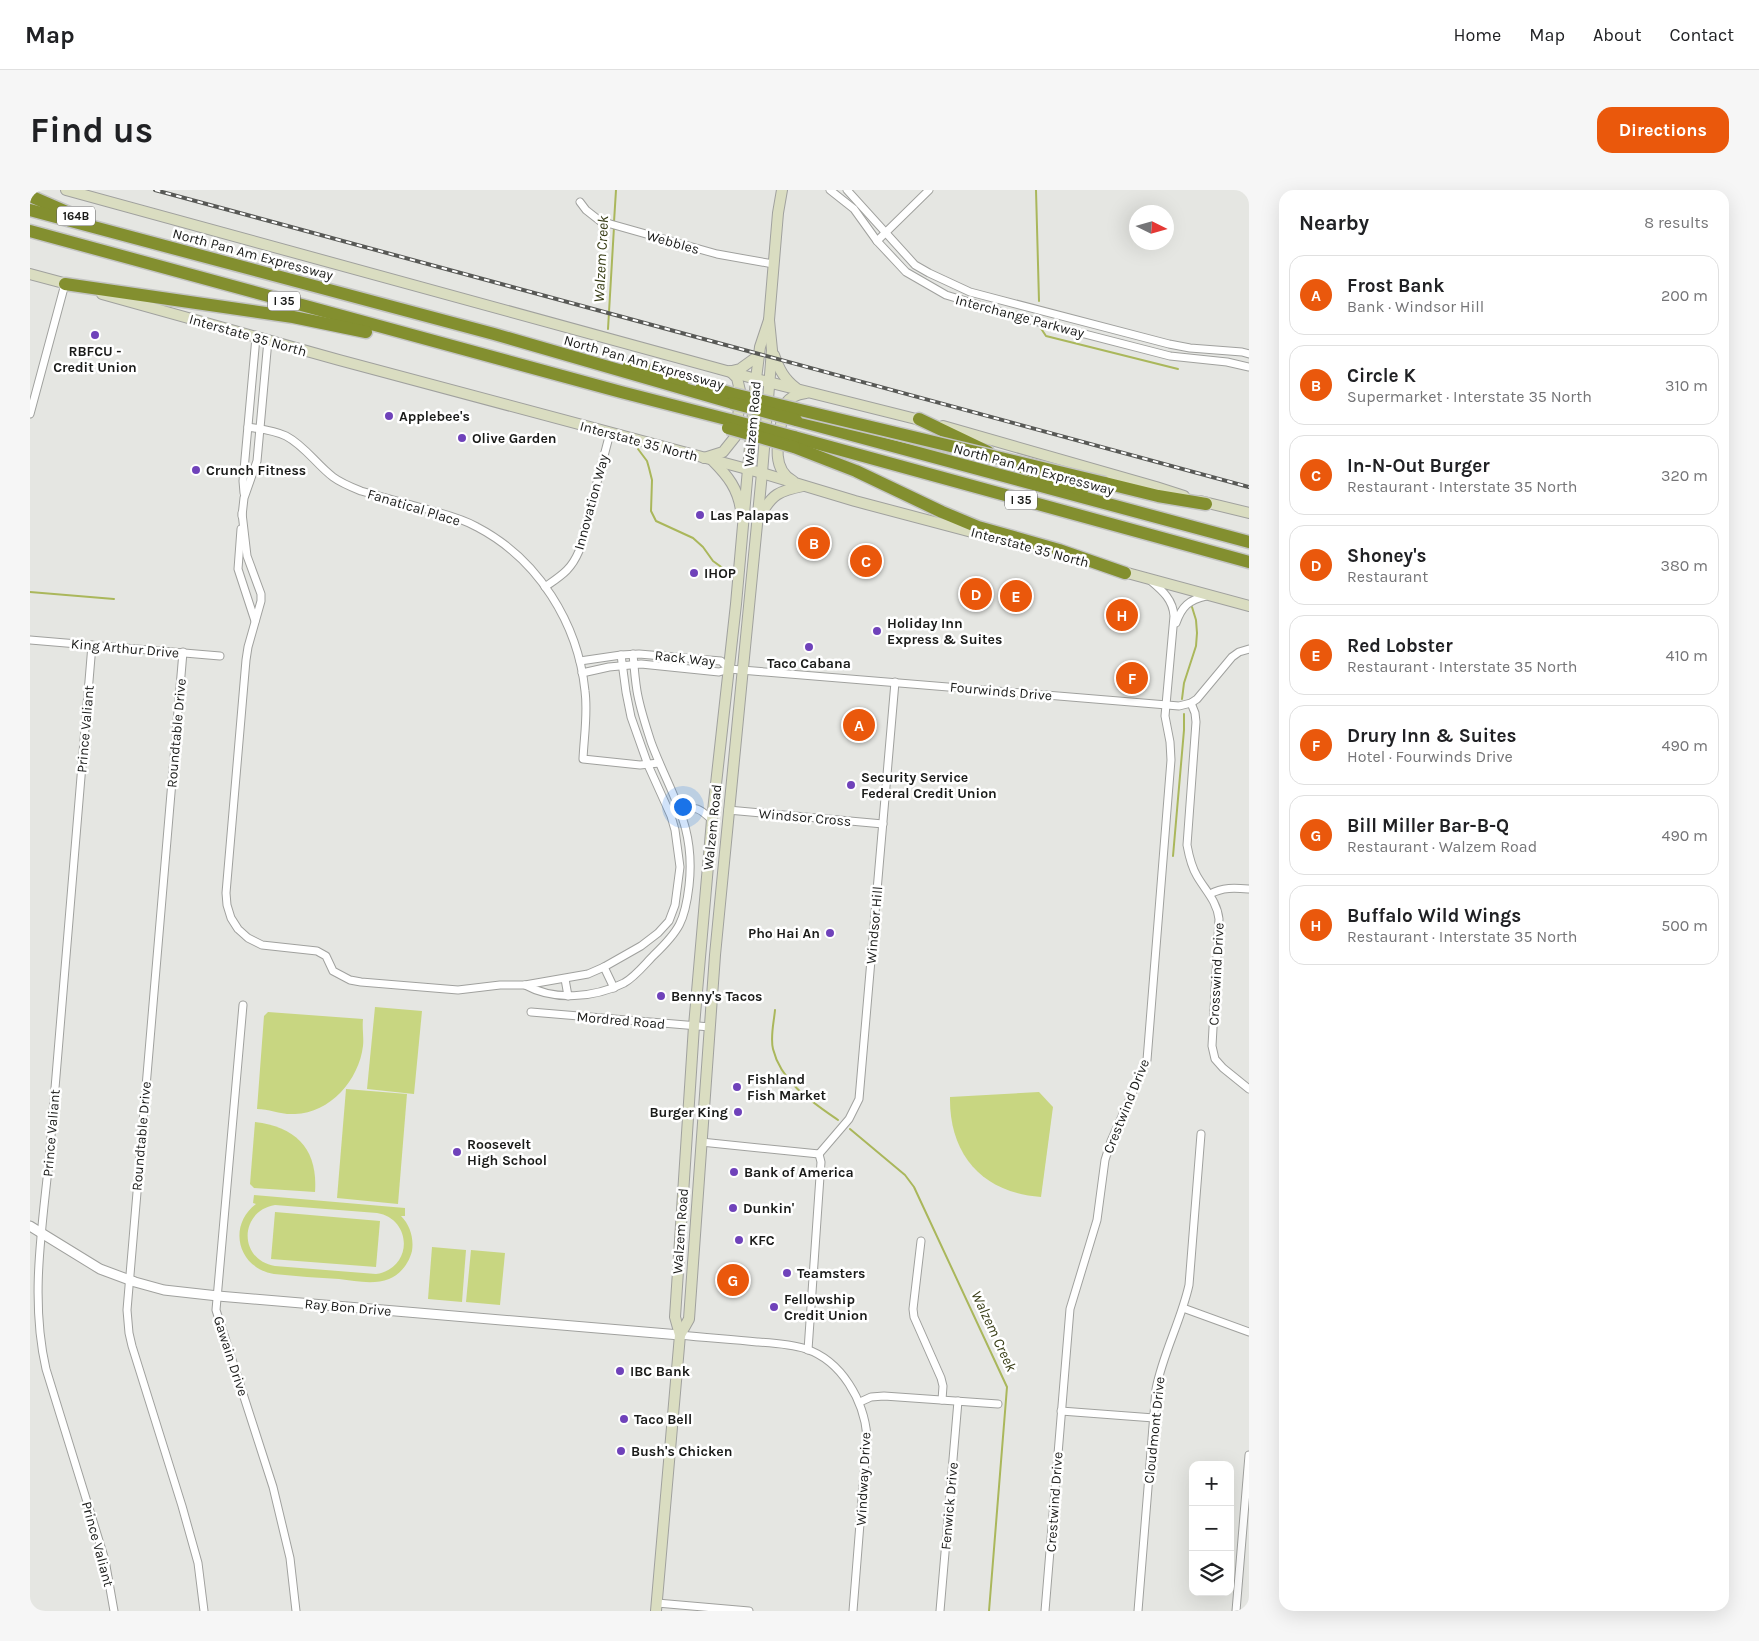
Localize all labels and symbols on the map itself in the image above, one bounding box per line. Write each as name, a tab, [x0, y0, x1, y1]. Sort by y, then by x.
north arrow	[1129, 205, 1174, 250]
road number: 164B	[57, 206, 95, 226]
water label: Walzem Creek	[590, 215, 612, 303]
street label: North Pan Am Expressway	[171, 225, 335, 284]
street label: Webbles	[644, 227, 701, 258]
street label: Interchange Parkway	[953, 291, 1087, 342]
road number: I 35	[268, 292, 300, 310]
street label: Interstate 35 North	[187, 311, 309, 360]
marker: RBFCU - Credit Union	[89, 329, 101, 341]
street label: North Pan Am Expressway	[562, 331, 726, 394]
place label: RBFCU - Credit Union	[53, 343, 137, 376]
street label: Walzem Road	[740, 380, 765, 468]
place label: Applebee's	[399, 408, 470, 425]
marker: Applebee's	[383, 410, 395, 422]
street label: Interstate 35 North	[578, 418, 700, 465]
place label: Olive Garden	[472, 430, 557, 447]
marker: Olive Garden	[456, 432, 468, 444]
street label: North Pan Am Expressway	[952, 440, 1116, 499]
street label: Innovation Way	[571, 452, 613, 552]
place label: Crunch Fitness	[206, 462, 306, 479]
marker: Crunch Fitness	[190, 464, 202, 476]
street label: Fanatical Place	[365, 485, 462, 530]
road number: I 35	[1005, 490, 1037, 510]
place label: Las Palapas	[710, 507, 789, 524]
marker: Las Palapas	[694, 509, 706, 521]
pin: B	[798, 524, 830, 562]
street label: Interstate 35 North	[969, 524, 1091, 571]
pin: C	[850, 542, 882, 580]
place label: IHOP	[704, 565, 736, 582]
marker: IHOP	[688, 567, 700, 579]
pin: D	[960, 575, 992, 613]
pin: E	[1000, 577, 1032, 615]
pin: H	[1106, 596, 1138, 634]
place label: Holiday Inn Express & Suites	[887, 615, 1002, 648]
marker: Holiday Inn Express & Suites	[871, 625, 883, 637]
street label: King Arthur Drive	[70, 635, 180, 662]
marker: Taco Cabana	[803, 641, 815, 653]
street label: Rack Way	[654, 647, 717, 670]
place label: Taco Cabana	[767, 655, 851, 672]
pin: F	[1116, 659, 1148, 697]
street label: Roundtable Drive	[163, 678, 190, 788]
street label: Fourwinds Drive	[949, 679, 1053, 704]
street label: Prince Valiant	[73, 685, 98, 774]
pin: A	[843, 706, 875, 744]
place label: Security Service Federal Credit Union	[861, 769, 997, 802]
marker: Security Service Federal Credit Union	[845, 779, 857, 791]
street label: Walzem Road	[700, 783, 725, 871]
your location	[670, 794, 696, 820]
street label: Windsor Cross	[758, 805, 852, 830]
street label: Windsor Hill	[863, 885, 886, 965]
street label: Crosswind Drive	[1205, 922, 1228, 1026]
place label: Pho Hai An	[748, 925, 820, 942]
marker: Pho Hai An	[824, 927, 836, 939]
place label: Benny's Tacos	[671, 988, 762, 1005]
marker: Benny's Tacos	[655, 990, 667, 1002]
street label: Mordred Road	[576, 1008, 666, 1033]
street label: Crestwind Drive	[1100, 1056, 1153, 1156]
place label: Fishland Fish Market	[747, 1071, 827, 1104]
street label: Roundtable Drive	[128, 1081, 155, 1191]
marker: Fishland Fish Market	[731, 1081, 743, 1093]
street label: Prince Valiant	[39, 1089, 64, 1178]
place label: Burger King	[650, 1104, 728, 1121]
marker: Burger King	[732, 1106, 744, 1118]
place label: Roosevelt High School	[467, 1136, 547, 1169]
marker: Roosevelt High School	[451, 1146, 463, 1158]
place label: Bank of America	[744, 1164, 854, 1181]
marker: Bank of America	[728, 1166, 740, 1178]
street label: Walzem Road	[669, 1187, 692, 1275]
place label: Dunkin'	[743, 1200, 795, 1217]
marker: Dunkin'	[727, 1202, 739, 1214]
place label: KFC	[749, 1232, 775, 1249]
marker: KFC	[733, 1234, 745, 1246]
pin: G	[717, 1261, 749, 1299]
place label: Teamsters	[797, 1265, 865, 1282]
marker: Teamsters	[781, 1267, 793, 1279]
water label: Walzem Creek	[967, 1288, 1021, 1375]
place label: Fellowship Credit Union	[784, 1291, 868, 1324]
street label: Ray Bon Drive	[304, 1295, 392, 1320]
marker: Fellowship Credit Union	[768, 1301, 780, 1313]
street label: Gawain Drive	[210, 1314, 251, 1398]
place label: IBC Bank	[630, 1363, 691, 1380]
marker: IBC Bank	[614, 1365, 626, 1377]
street label: Cloudmont Drive	[1140, 1376, 1169, 1484]
place label: Taco Bell	[634, 1411, 692, 1428]
marker: Taco Bell	[618, 1413, 630, 1425]
street label: Windway Drive	[853, 1432, 874, 1526]
place label: Bush's Chicken	[631, 1443, 732, 1460]
marker: Bush's Chicken	[615, 1445, 627, 1457]
street label: Crestwind Drive	[1043, 1451, 1066, 1553]
street label: Fenwick Drive	[937, 1461, 962, 1551]
street label: Prince Valiant	[78, 1500, 117, 1589]

